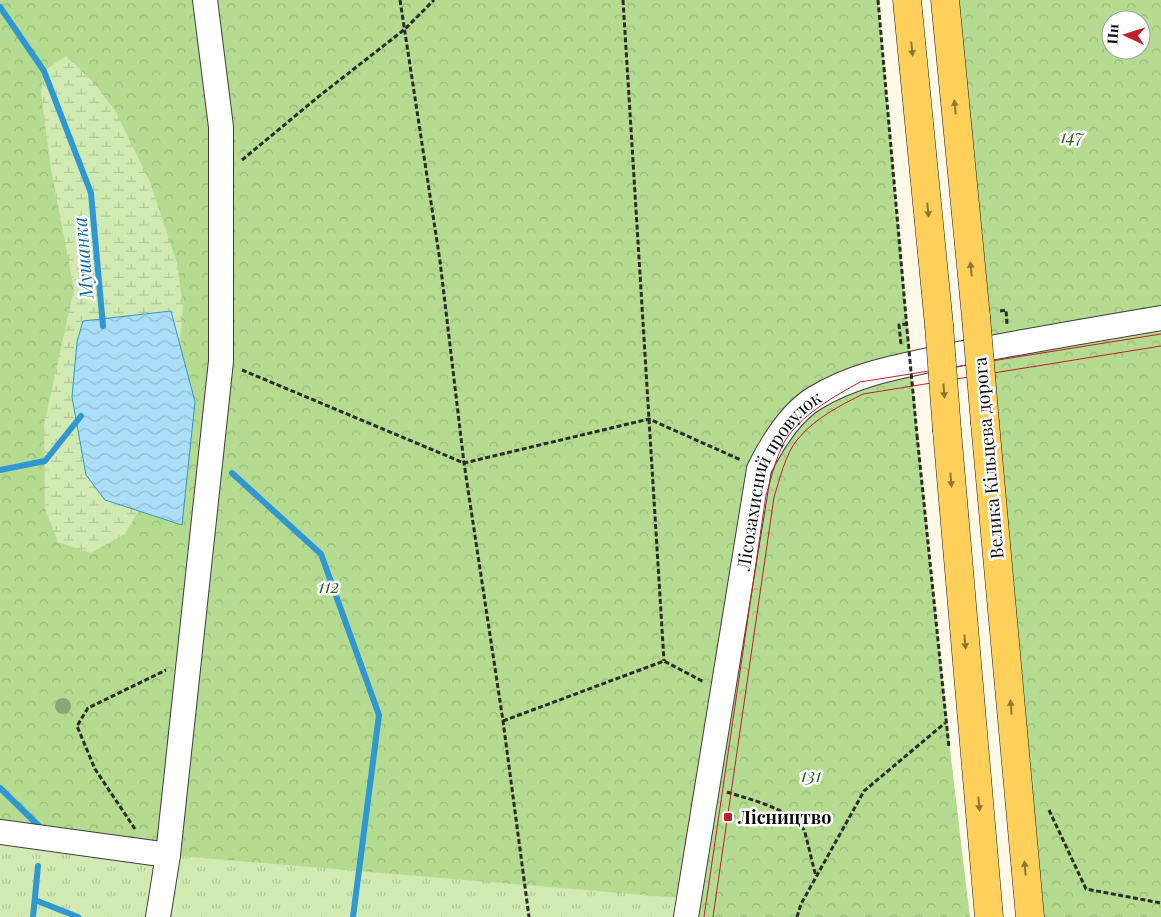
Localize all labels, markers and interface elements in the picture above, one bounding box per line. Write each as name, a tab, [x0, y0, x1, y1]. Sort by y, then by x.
north arrow	[1101, 10, 1151, 60]
text: Пн	[1102, 23, 1123, 45]
one-way arrow	[908, 41, 916, 57]
one-way arrow	[951, 99, 959, 115]
park label: 147	[1060, 124, 1085, 148]
one-way arrow	[924, 203, 932, 219]
water label: Мушанка	[65, 216, 99, 301]
one-way arrow	[967, 261, 975, 277]
street label: Велика Кільцева дорога	[967, 356, 1009, 560]
one-way arrow	[940, 384, 948, 400]
street label: Лісозахисний провулок	[730, 385, 826, 573]
one-way arrow	[947, 472, 955, 488]
park label: 112	[318, 574, 340, 598]
one-way arrow	[961, 634, 969, 650]
one-way arrow	[1007, 698, 1015, 714]
park label: 131	[801, 763, 821, 787]
one-way arrow	[976, 796, 984, 812]
place label: Лісництво	[737, 805, 831, 829]
marker: Лісництво	[722, 811, 734, 823]
one-way arrow	[1021, 860, 1029, 876]

